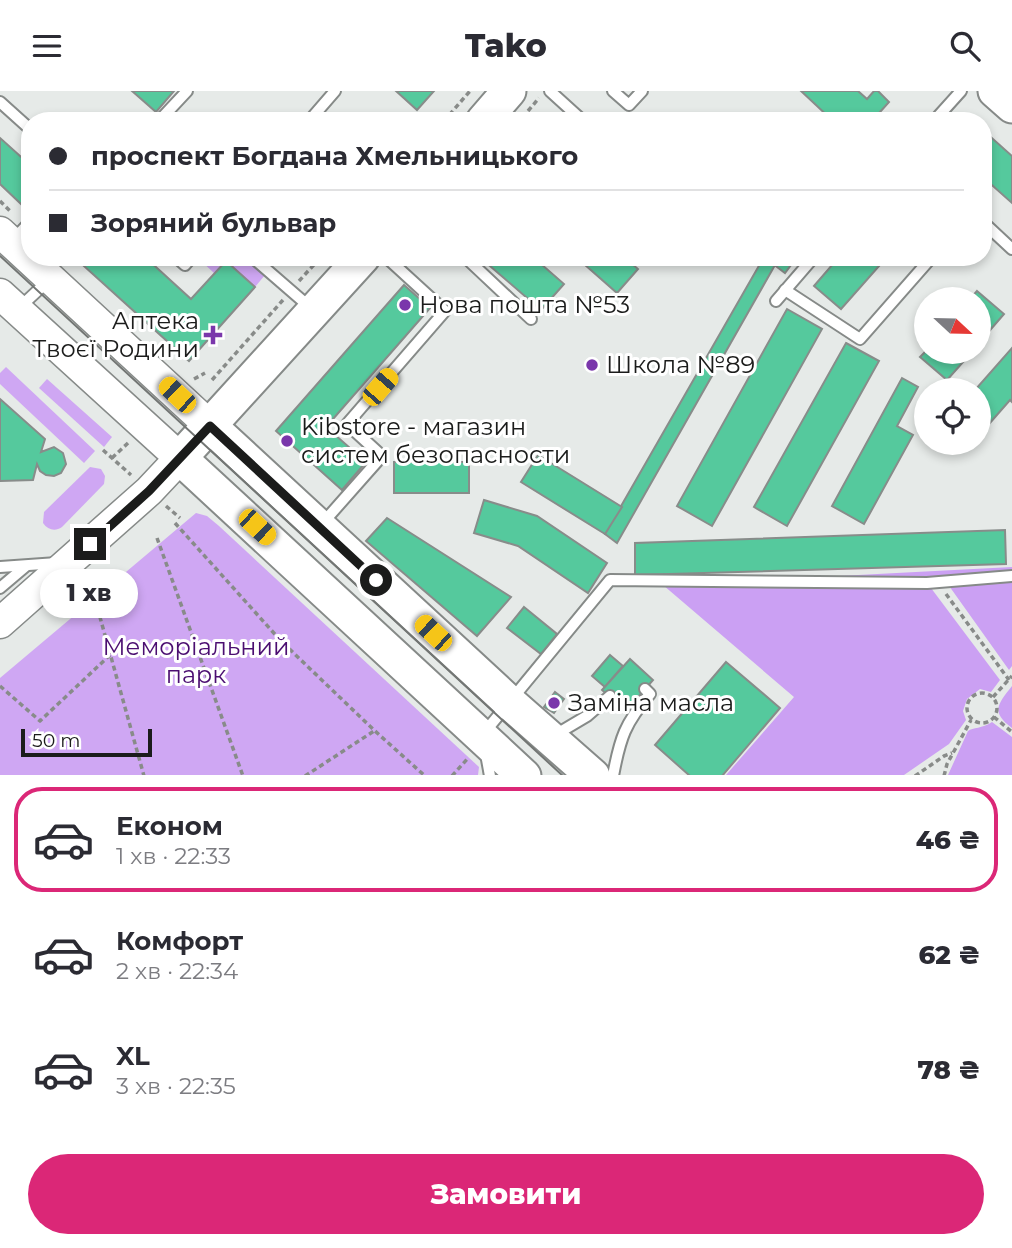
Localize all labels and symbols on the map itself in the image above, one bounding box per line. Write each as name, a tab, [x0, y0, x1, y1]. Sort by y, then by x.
north arrow	[914, 287, 990, 364]
place label: Нова пошта №53	[419, 290, 630, 319]
marker: Нова пошта №53	[397, 297, 413, 313]
place label: Аптека Твоєї Родини	[32, 306, 199, 363]
marker: Аптека Твоєї Родини	[205, 327, 221, 343]
place label: Школа №89	[606, 350, 755, 379]
marker: Школа №89	[584, 357, 600, 373]
car	[359, 364, 402, 410]
car	[155, 373, 200, 417]
place label: Kibstore - магазин систем безопасности	[301, 412, 570, 469]
marker: Kibstore - магазин систем безопасности	[279, 433, 295, 449]
car	[235, 505, 280, 549]
route end	[74, 528, 106, 560]
route start	[360, 564, 392, 596]
callout: 1 хв	[41, 568, 139, 617]
car	[411, 611, 456, 655]
park label: Меморіальний парк	[102, 632, 290, 689]
place label: Заміна масла	[568, 688, 734, 717]
marker: Заміна масла	[546, 695, 562, 711]
scale bar	[21, 727, 152, 758]

